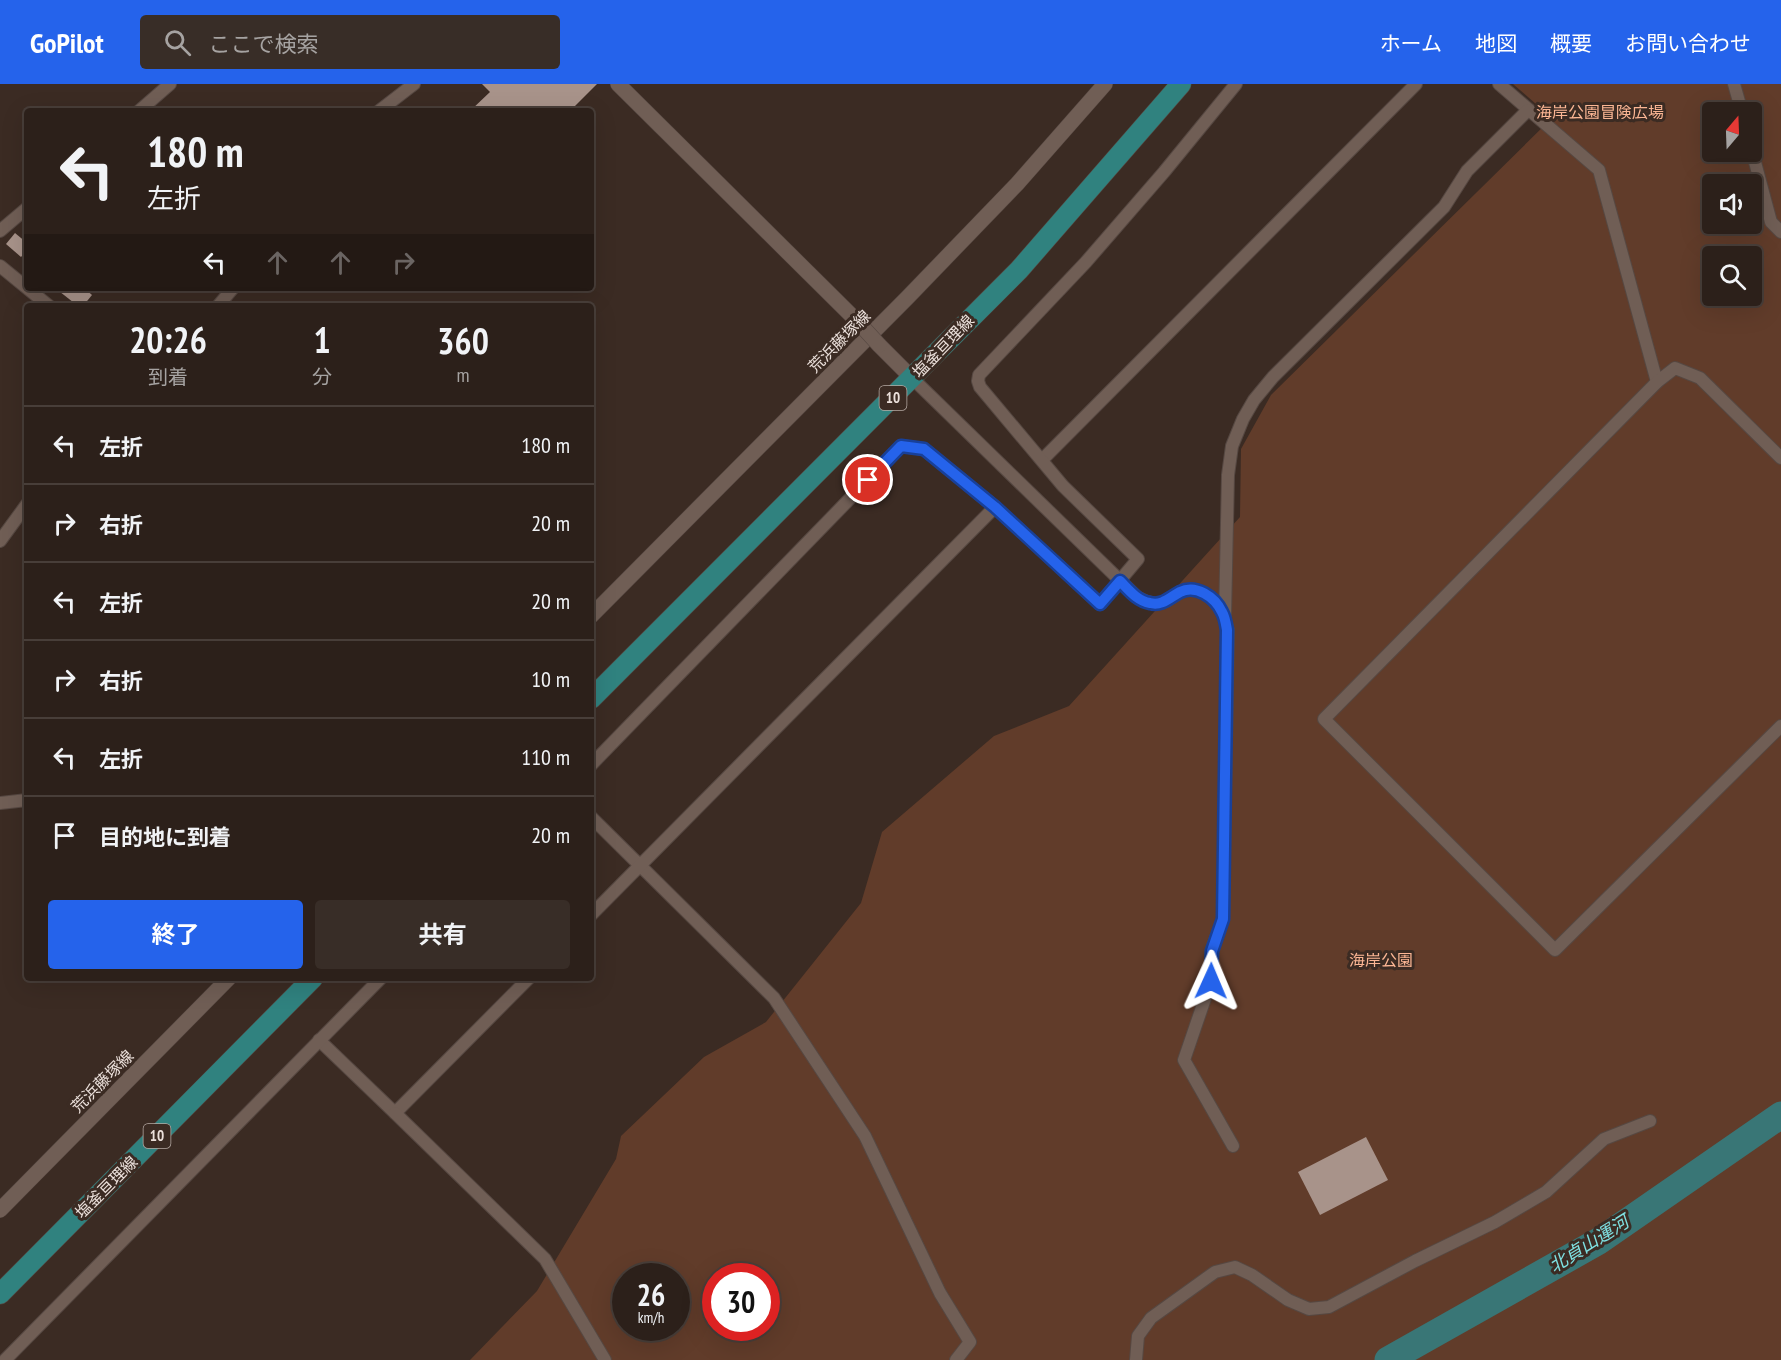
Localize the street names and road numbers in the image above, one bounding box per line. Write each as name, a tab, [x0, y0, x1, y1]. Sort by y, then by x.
street label: 荒浜藤塚線	[804, 306, 874, 376]
street label: 塩釜亘理線	[908, 310, 978, 382]
road number: 10	[880, 386, 906, 410]
street label: 荒浜藤塚線	[67, 1046, 137, 1116]
road number: 10	[144, 1124, 170, 1148]
street label: 塩釜亘理線	[71, 1152, 141, 1222]

